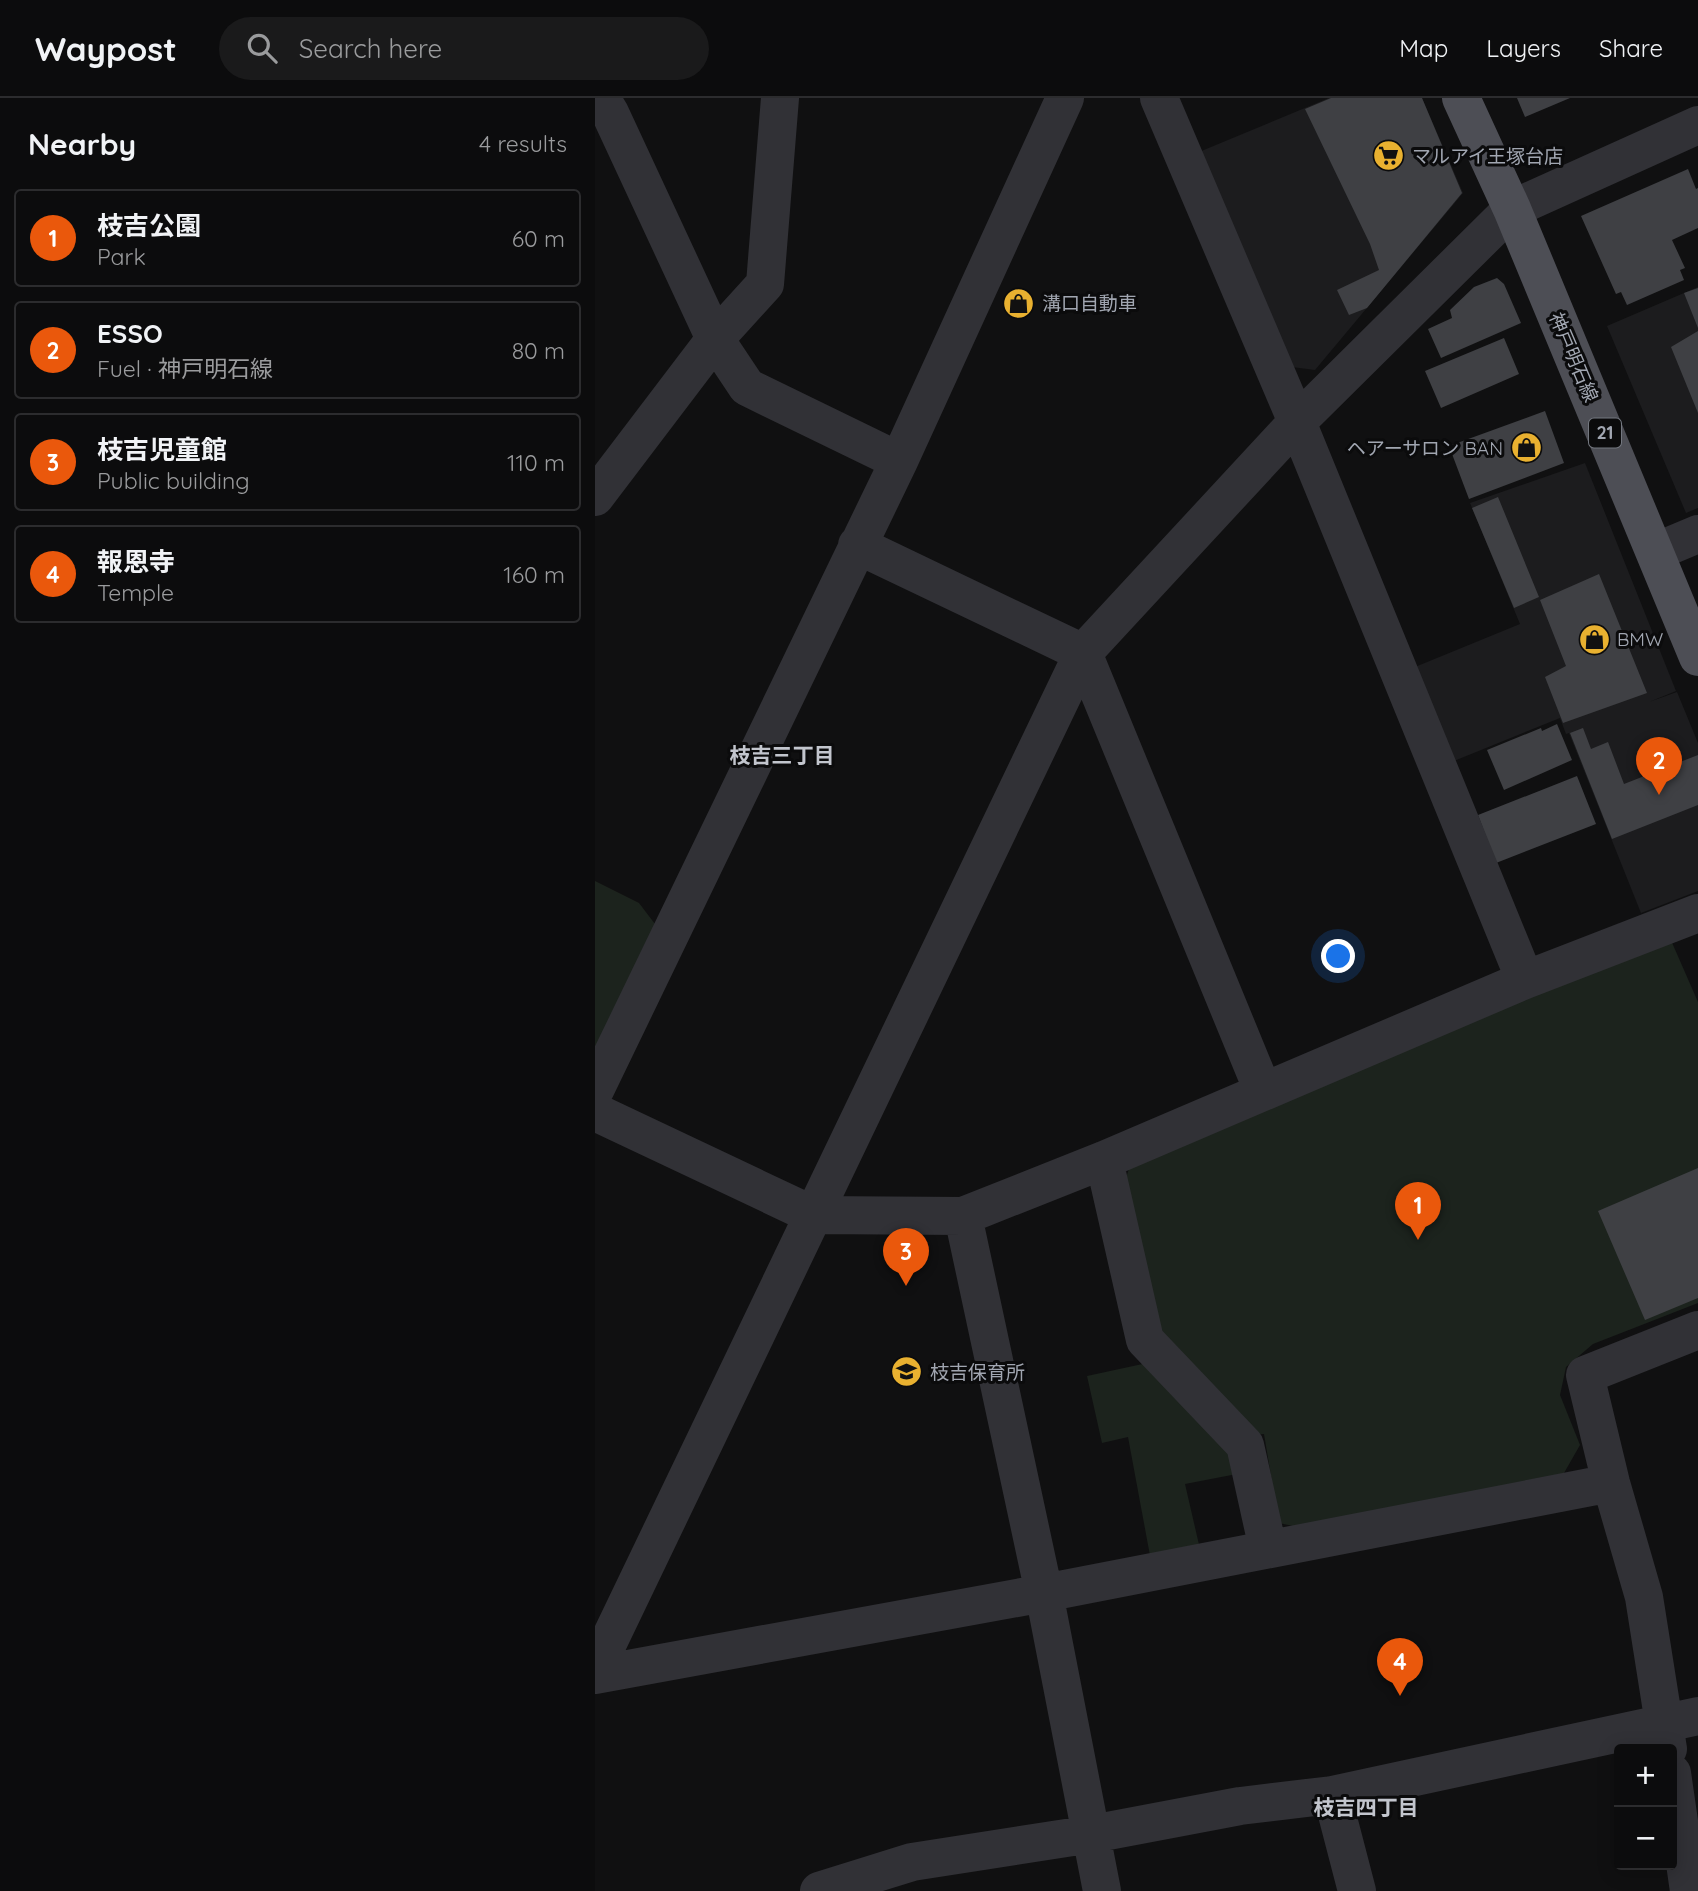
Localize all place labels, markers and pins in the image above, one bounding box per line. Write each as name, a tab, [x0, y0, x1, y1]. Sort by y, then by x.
supermarket icon: マルアイ王塚台店	[1372, 139, 1406, 173]
place label: マルアイ王塚台店	[1412, 144, 1563, 168]
shop icon: 溝口自動車	[1002, 286, 1036, 320]
place label: 溝口自動車	[1042, 291, 1137, 315]
shop icon: ヘアーサロン BAN	[1509, 431, 1543, 465]
place label: ヘアーサロン BAN	[1347, 436, 1503, 460]
shop icon: BMW	[1577, 622, 1611, 656]
place label: BMW	[1617, 627, 1663, 651]
pin: 2	[1636, 737, 1682, 795]
pin: 1	[1395, 1182, 1441, 1240]
pin: 3	[883, 1228, 929, 1286]
school or university icon: 枝吉保育所	[890, 1355, 924, 1389]
place label: 枝吉保育所	[930, 1360, 1025, 1384]
pin: 4	[1377, 1638, 1423, 1696]

